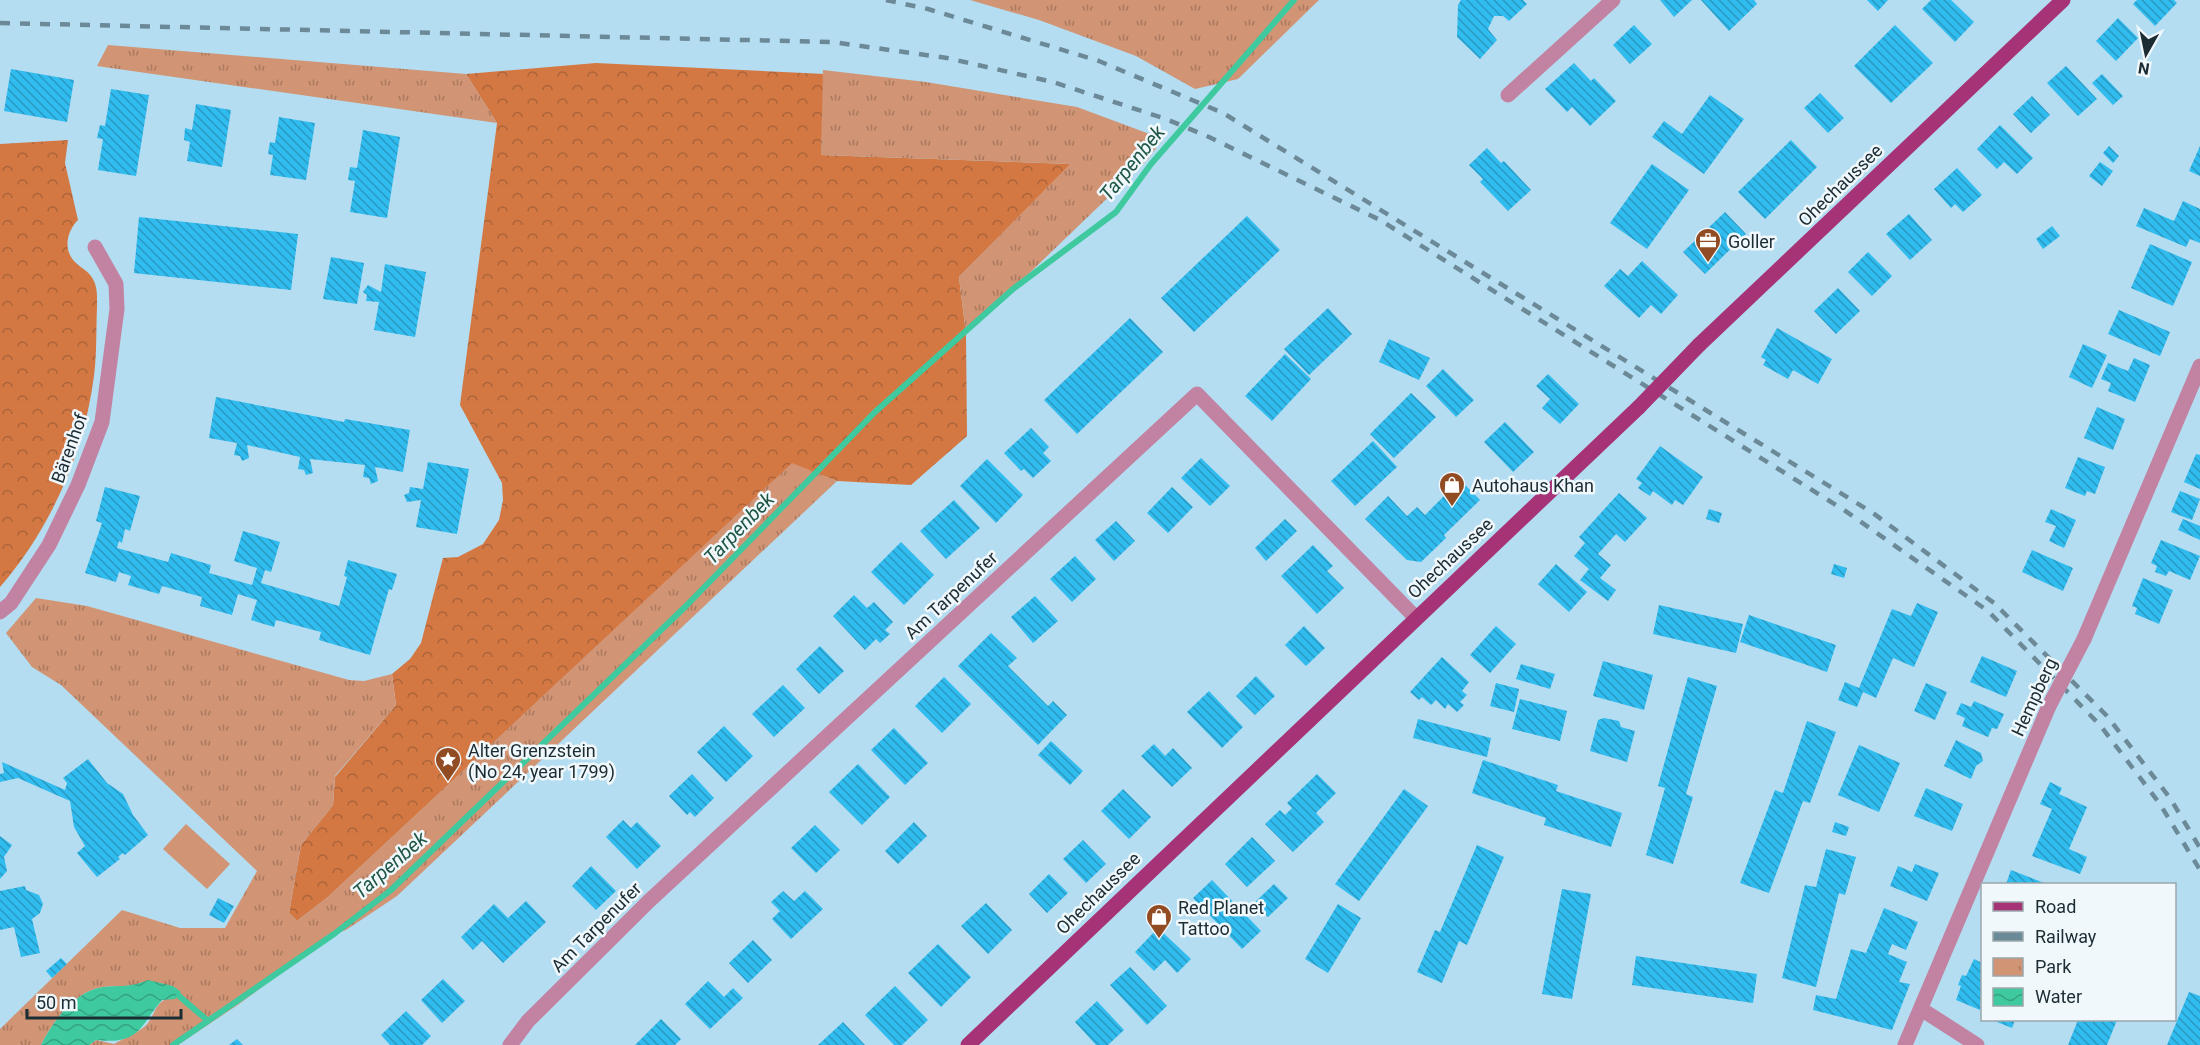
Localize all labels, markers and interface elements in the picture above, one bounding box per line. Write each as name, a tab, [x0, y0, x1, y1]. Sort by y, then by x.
north arrow	[2116, 24, 2176, 84]
text: N	[2137, 58, 2151, 79]
water label: Tarpenbek	[1094, 119, 1171, 206]
street label: Ohechaussee	[1794, 140, 1886, 230]
office icon: Goller	[1693, 226, 1723, 264]
place label: Goller	[1728, 231, 1775, 252]
street label: Bärenhof	[47, 409, 92, 486]
shop icon: Autohaus Khan	[1437, 470, 1467, 508]
place label: Autohaus Khan	[1472, 475, 1594, 496]
water label: Tarpenbek	[699, 486, 780, 569]
street label: Ohechaussee	[1403, 513, 1497, 603]
street label: Am Tarpenufer	[901, 547, 1001, 643]
street label: Hempberg	[2007, 655, 2061, 739]
place label: Alter Grenzstein (No 24, year 1799)	[468, 740, 615, 783]
place icon: Alter Grenzstein (No 24, year 1799)	[433, 745, 463, 783]
water label: Tarpenbek	[348, 825, 433, 904]
street label: Ohechaussee	[1052, 848, 1144, 938]
street label: Am Tarpenufer	[547, 878, 645, 976]
legend	[1981, 883, 2176, 1021]
text: Road	[2035, 896, 2076, 917]
place label: Red Planet Tattoo	[1178, 897, 1264, 939]
shop icon: Red Planet Tattoo	[1144, 902, 1174, 940]
text: Railway	[2035, 926, 2097, 947]
text: Park	[2035, 956, 2072, 977]
scale bar	[27, 982, 182, 1020]
text: Water	[2035, 986, 2082, 1007]
text: 50 m	[36, 992, 76, 1013]

